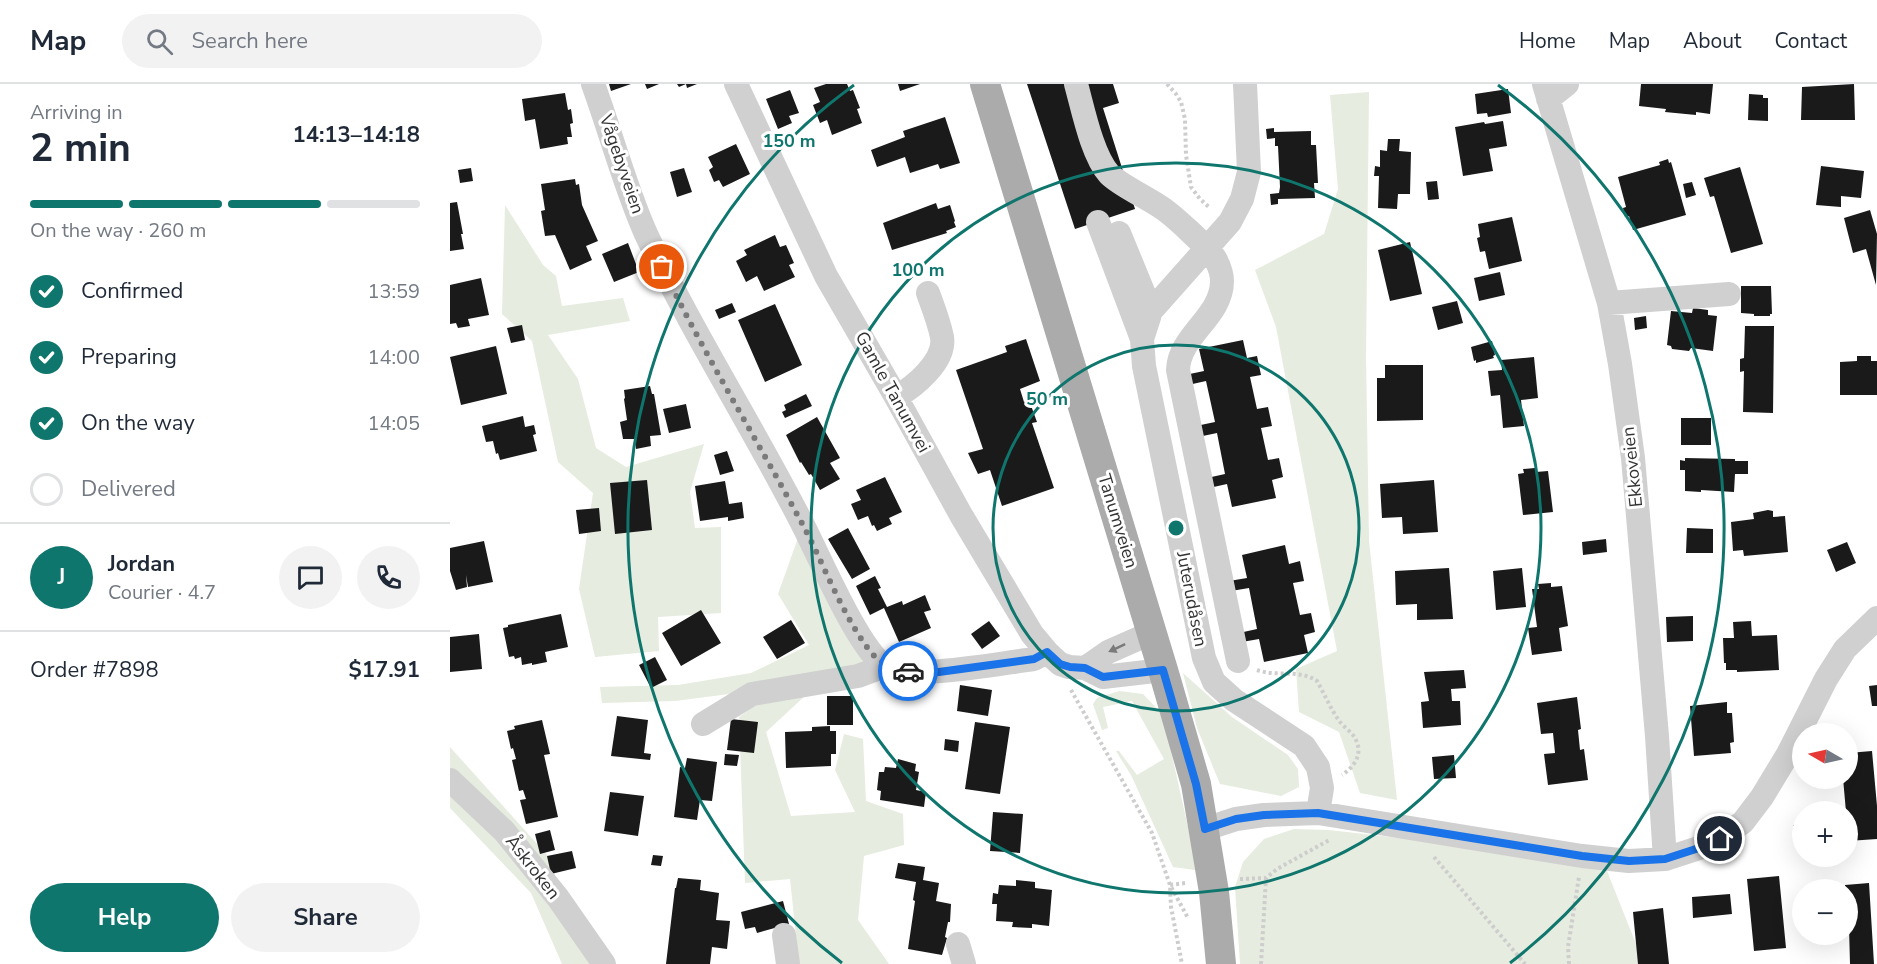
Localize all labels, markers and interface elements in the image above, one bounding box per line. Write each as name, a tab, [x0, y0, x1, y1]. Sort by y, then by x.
search box	[122, 14, 542, 68]
text: Map	[30, 22, 86, 60]
icon: search	[143, 25, 176, 58]
text: Search here	[191, 26, 308, 56]
text: Home	[1519, 27, 1576, 55]
text: Map	[1609, 27, 1650, 55]
text: About	[1683, 27, 1741, 55]
text: Contact	[1774, 27, 1847, 55]
text: Arriving in	[30, 99, 123, 126]
street label: Vågebyveien	[593, 110, 650, 217]
text: 14:13–14:18	[292, 120, 420, 150]
text: 2 min	[30, 122, 131, 175]
text: 150 m	[762, 129, 816, 153]
text: On the way · 260 m	[30, 217, 206, 244]
pin	[636, 241, 687, 292]
icon: bag	[645, 250, 678, 283]
text: 100 m	[891, 258, 945, 282]
icon: check	[30, 275, 63, 308]
text: Confirmed	[81, 276, 183, 306]
text: 13:59	[367, 278, 420, 305]
street label: Gamle Tanumvei	[850, 327, 936, 457]
icon: check	[30, 341, 63, 374]
text: Preparing	[81, 342, 177, 372]
text: 14:00	[367, 344, 420, 371]
text: 50 m	[1026, 387, 1068, 411]
icon: check	[30, 407, 63, 440]
text: On the way	[81, 408, 195, 438]
text: 14:05	[367, 410, 420, 437]
street label: Ekkoveien	[1616, 426, 1648, 508]
street label: Tanumveien	[1092, 471, 1144, 571]
text: Delivered	[81, 474, 176, 504]
centre of rings	[1166, 518, 1186, 538]
button: chat	[279, 546, 342, 609]
button: phone	[357, 546, 420, 609]
street label: Juterudåsen	[1171, 548, 1213, 649]
text: Jordan	[108, 549, 175, 579]
text: J	[58, 562, 65, 592]
text: Courier · 4.7	[108, 579, 216, 606]
courier	[878, 641, 938, 701]
one-way arrow	[1108, 643, 1126, 653]
text: Order #7898	[30, 655, 159, 685]
text: $17.91	[349, 655, 420, 685]
icon: car	[892, 655, 925, 688]
north arrow	[1792, 723, 1858, 789]
map controls	[1792, 723, 1858, 945]
button: +	[1792, 801, 1858, 867]
pin	[1694, 813, 1745, 864]
icon: home	[1703, 822, 1736, 855]
street label: Åskroken	[500, 830, 566, 904]
button: −	[1792, 879, 1858, 945]
button: Help	[30, 883, 219, 952]
button: Share	[231, 883, 420, 952]

